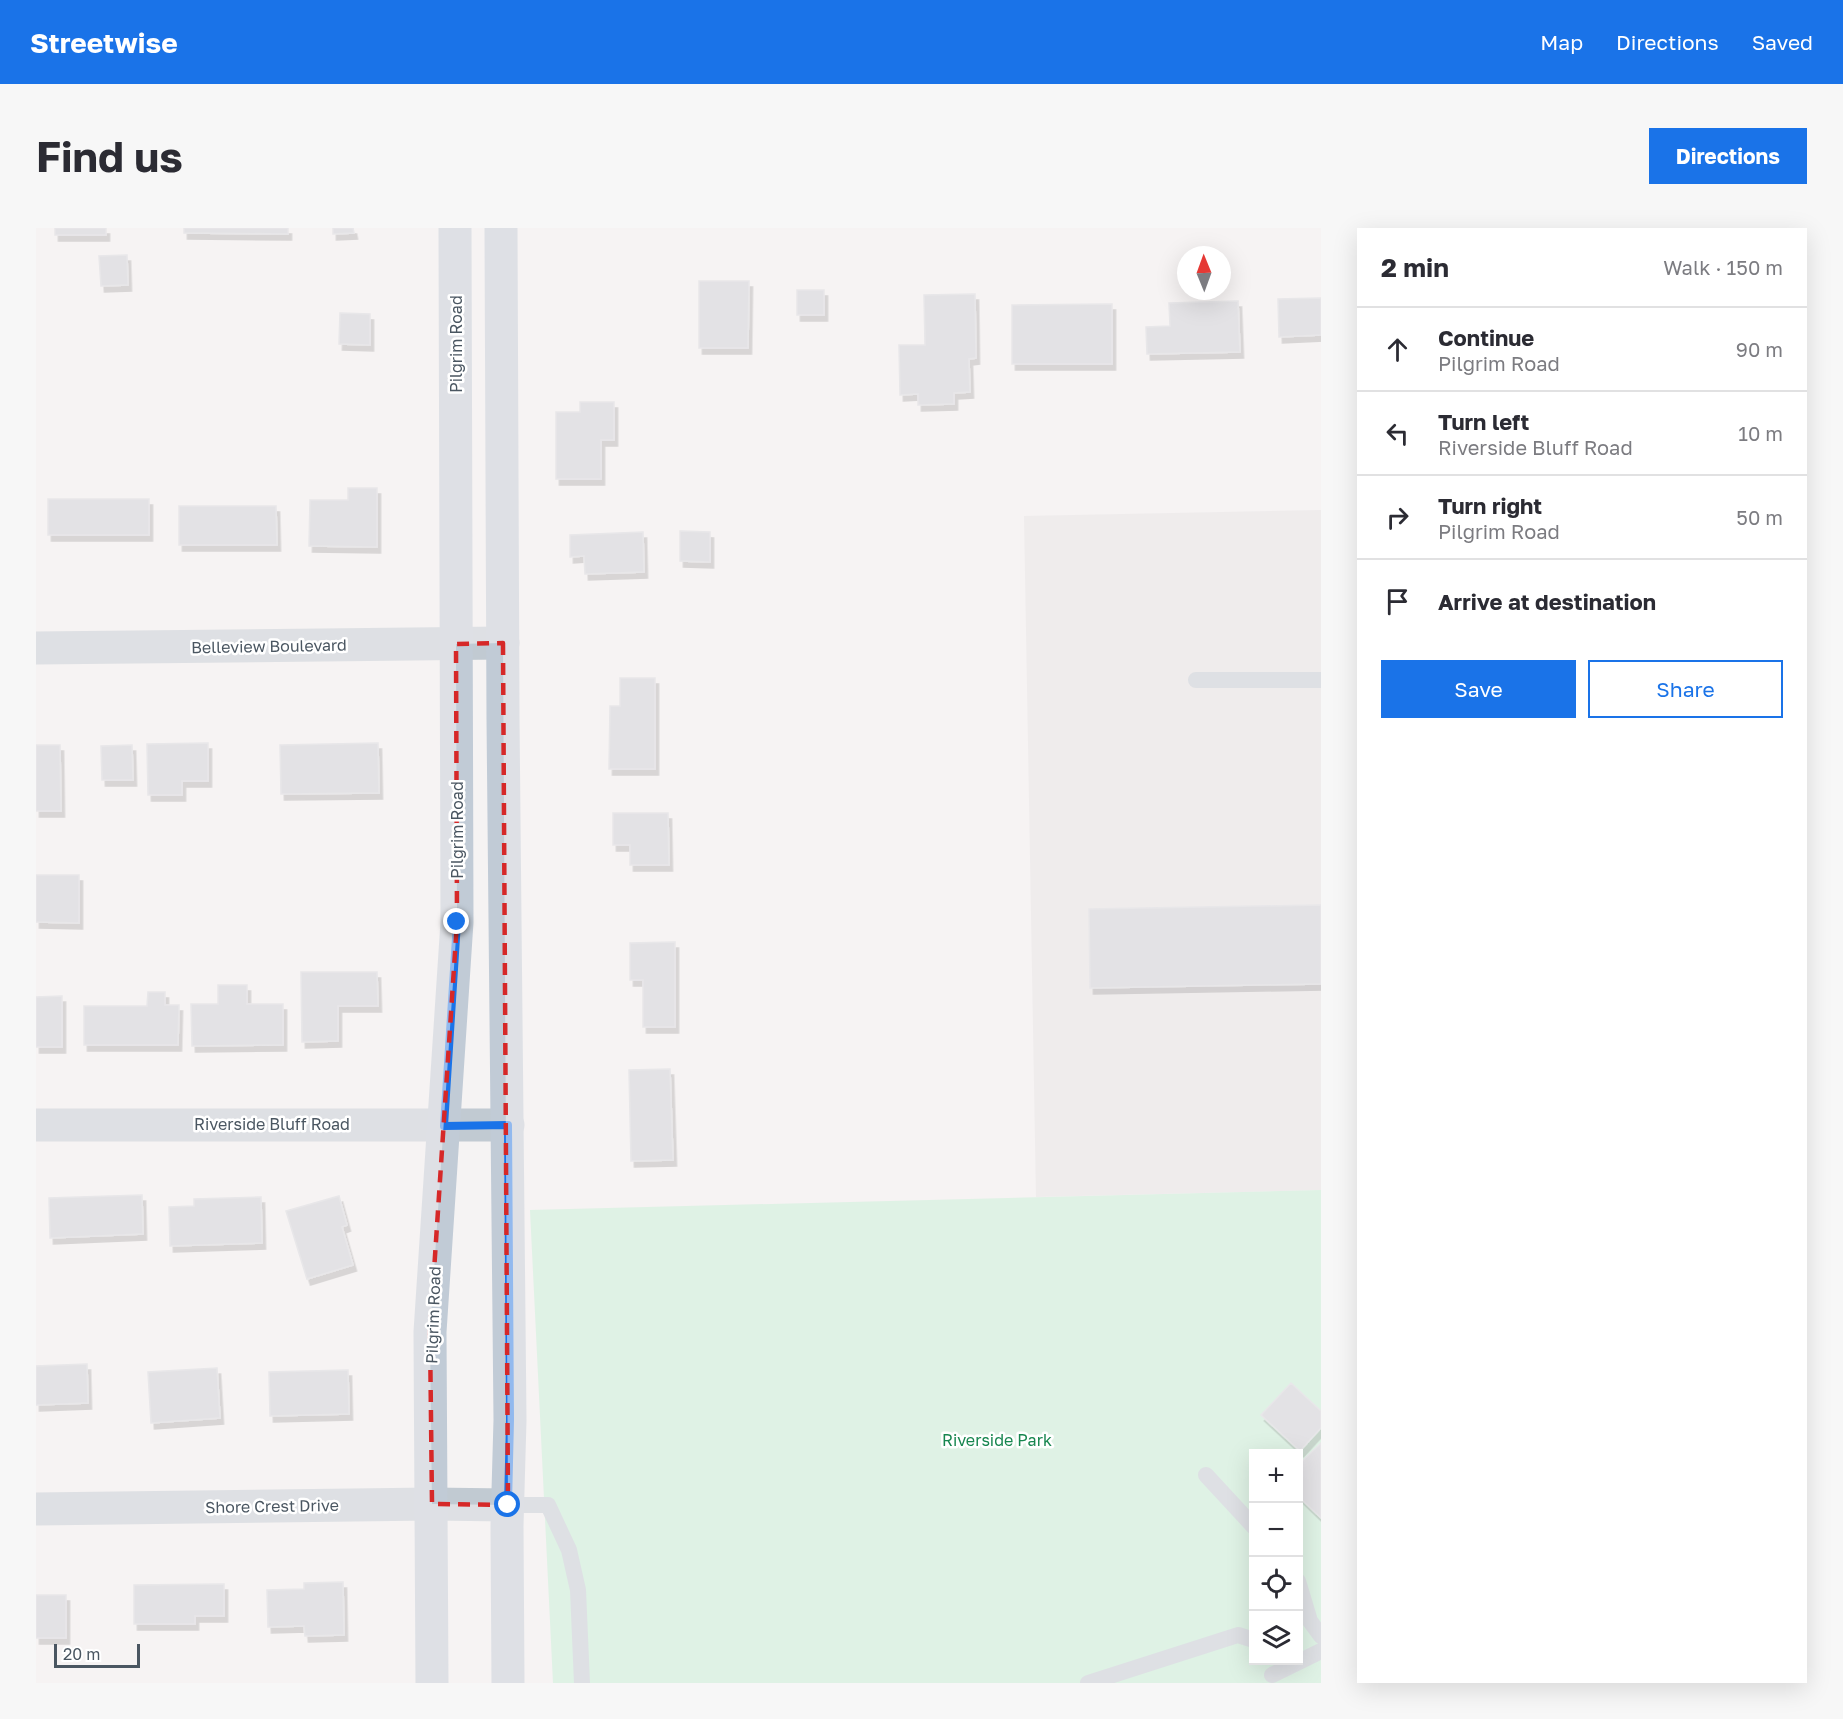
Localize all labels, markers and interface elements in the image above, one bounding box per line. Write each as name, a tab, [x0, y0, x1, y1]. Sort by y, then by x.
text: Streetwise	[30, 26, 178, 59]
text: Map	[1540, 29, 1583, 55]
text: Directions	[1616, 29, 1719, 55]
text: Saved	[1752, 29, 1813, 55]
button: Directions	[1649, 128, 1807, 184]
text: Find us	[36, 131, 183, 181]
north arrow	[1177, 246, 1231, 300]
text: 2 min	[1381, 252, 1449, 283]
text: Walk · 150 m	[1663, 255, 1783, 279]
street label: Pilgrim Road	[446, 295, 466, 393]
text: Continue	[1438, 324, 1534, 351]
icon: ahead	[1381, 333, 1414, 366]
text: 90 m	[1736, 337, 1783, 361]
text: Pilgrim Road	[1438, 351, 1560, 375]
text: Turn left	[1438, 408, 1529, 435]
icon: left	[1381, 417, 1414, 450]
text: 10 m	[1738, 421, 1783, 445]
text: Riverside Bluff Road	[1438, 435, 1633, 459]
text: Turn right	[1438, 492, 1542, 519]
icon: right	[1381, 501, 1414, 534]
text: 50 m	[1736, 505, 1783, 529]
text: Pilgrim Road	[1438, 519, 1560, 543]
icon: arrive	[1381, 585, 1414, 618]
text: Arrive at destination	[1438, 588, 1656, 615]
street label: Belleview Boulevard	[191, 635, 347, 657]
button: Save	[1381, 660, 1576, 718]
button: Share	[1588, 660, 1783, 718]
street label: Pilgrim Road	[447, 781, 467, 879]
route end	[443, 908, 469, 934]
street label: Riverside Bluff Road	[194, 1114, 350, 1134]
street label: Pilgrim Road	[421, 1266, 445, 1364]
park label: Riverside Park	[942, 1430, 1052, 1450]
map controls	[1249, 1449, 1303, 1665]
button: +	[1249, 1449, 1303, 1503]
route start	[494, 1491, 520, 1517]
street label: Shore Crest Drive	[205, 1495, 339, 1517]
button: −	[1249, 1503, 1303, 1557]
button: locate	[1249, 1557, 1303, 1611]
button: layers	[1249, 1611, 1303, 1665]
scale bar	[54, 1641, 140, 1668]
text: 20 m	[63, 1644, 100, 1664]

